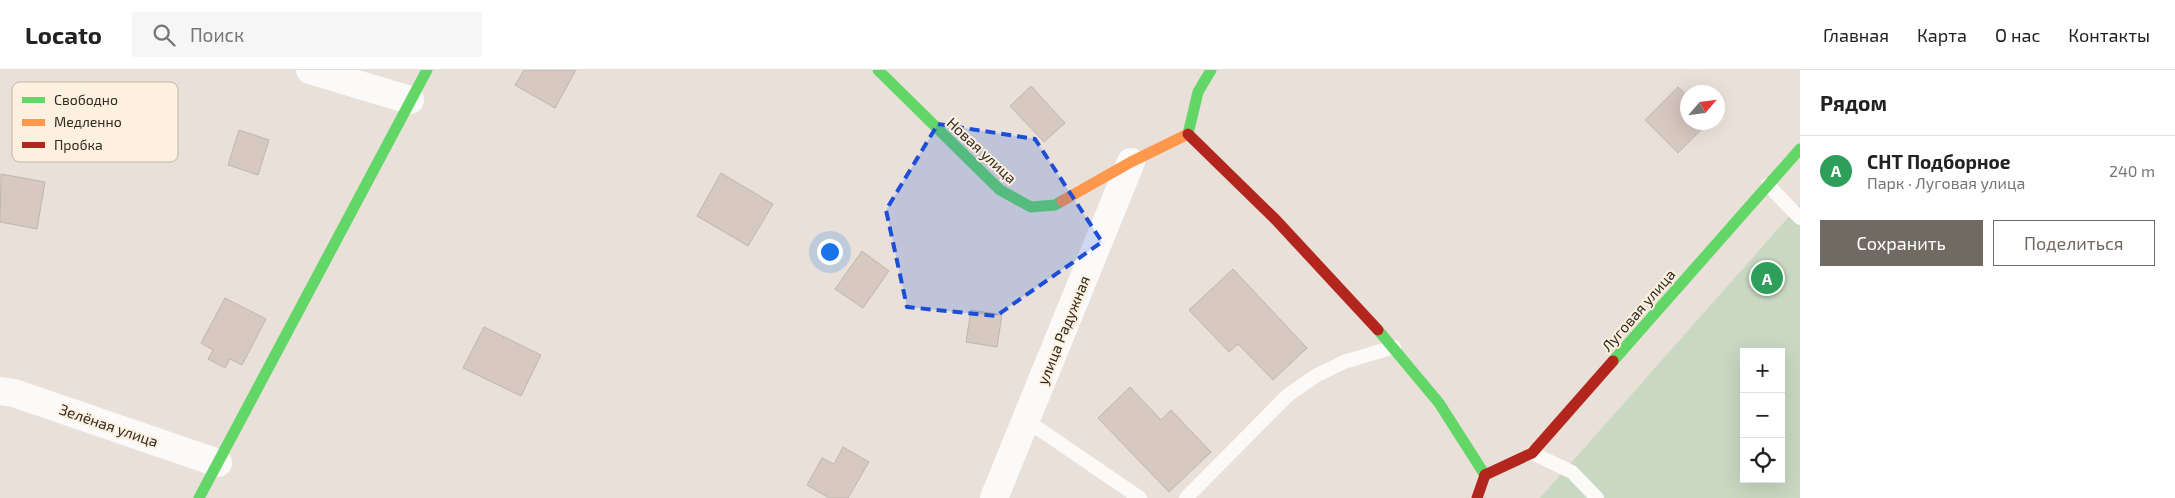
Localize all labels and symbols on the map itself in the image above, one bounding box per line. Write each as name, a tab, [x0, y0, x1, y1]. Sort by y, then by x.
legend	[12, 82, 178, 162]
north arrow	[1680, 85, 1725, 130]
text: Свободно	[54, 91, 118, 108]
text: Медленно	[54, 113, 122, 130]
street label: Новая улица	[943, 113, 1021, 188]
text: Пробка	[54, 136, 103, 153]
your location	[817, 239, 843, 265]
pin: A	[1751, 259, 1783, 297]
street label: Луговая улица	[1597, 265, 1679, 355]
street label: улица Радужная	[1033, 273, 1094, 388]
street label: Зелёная улица	[57, 400, 161, 451]

